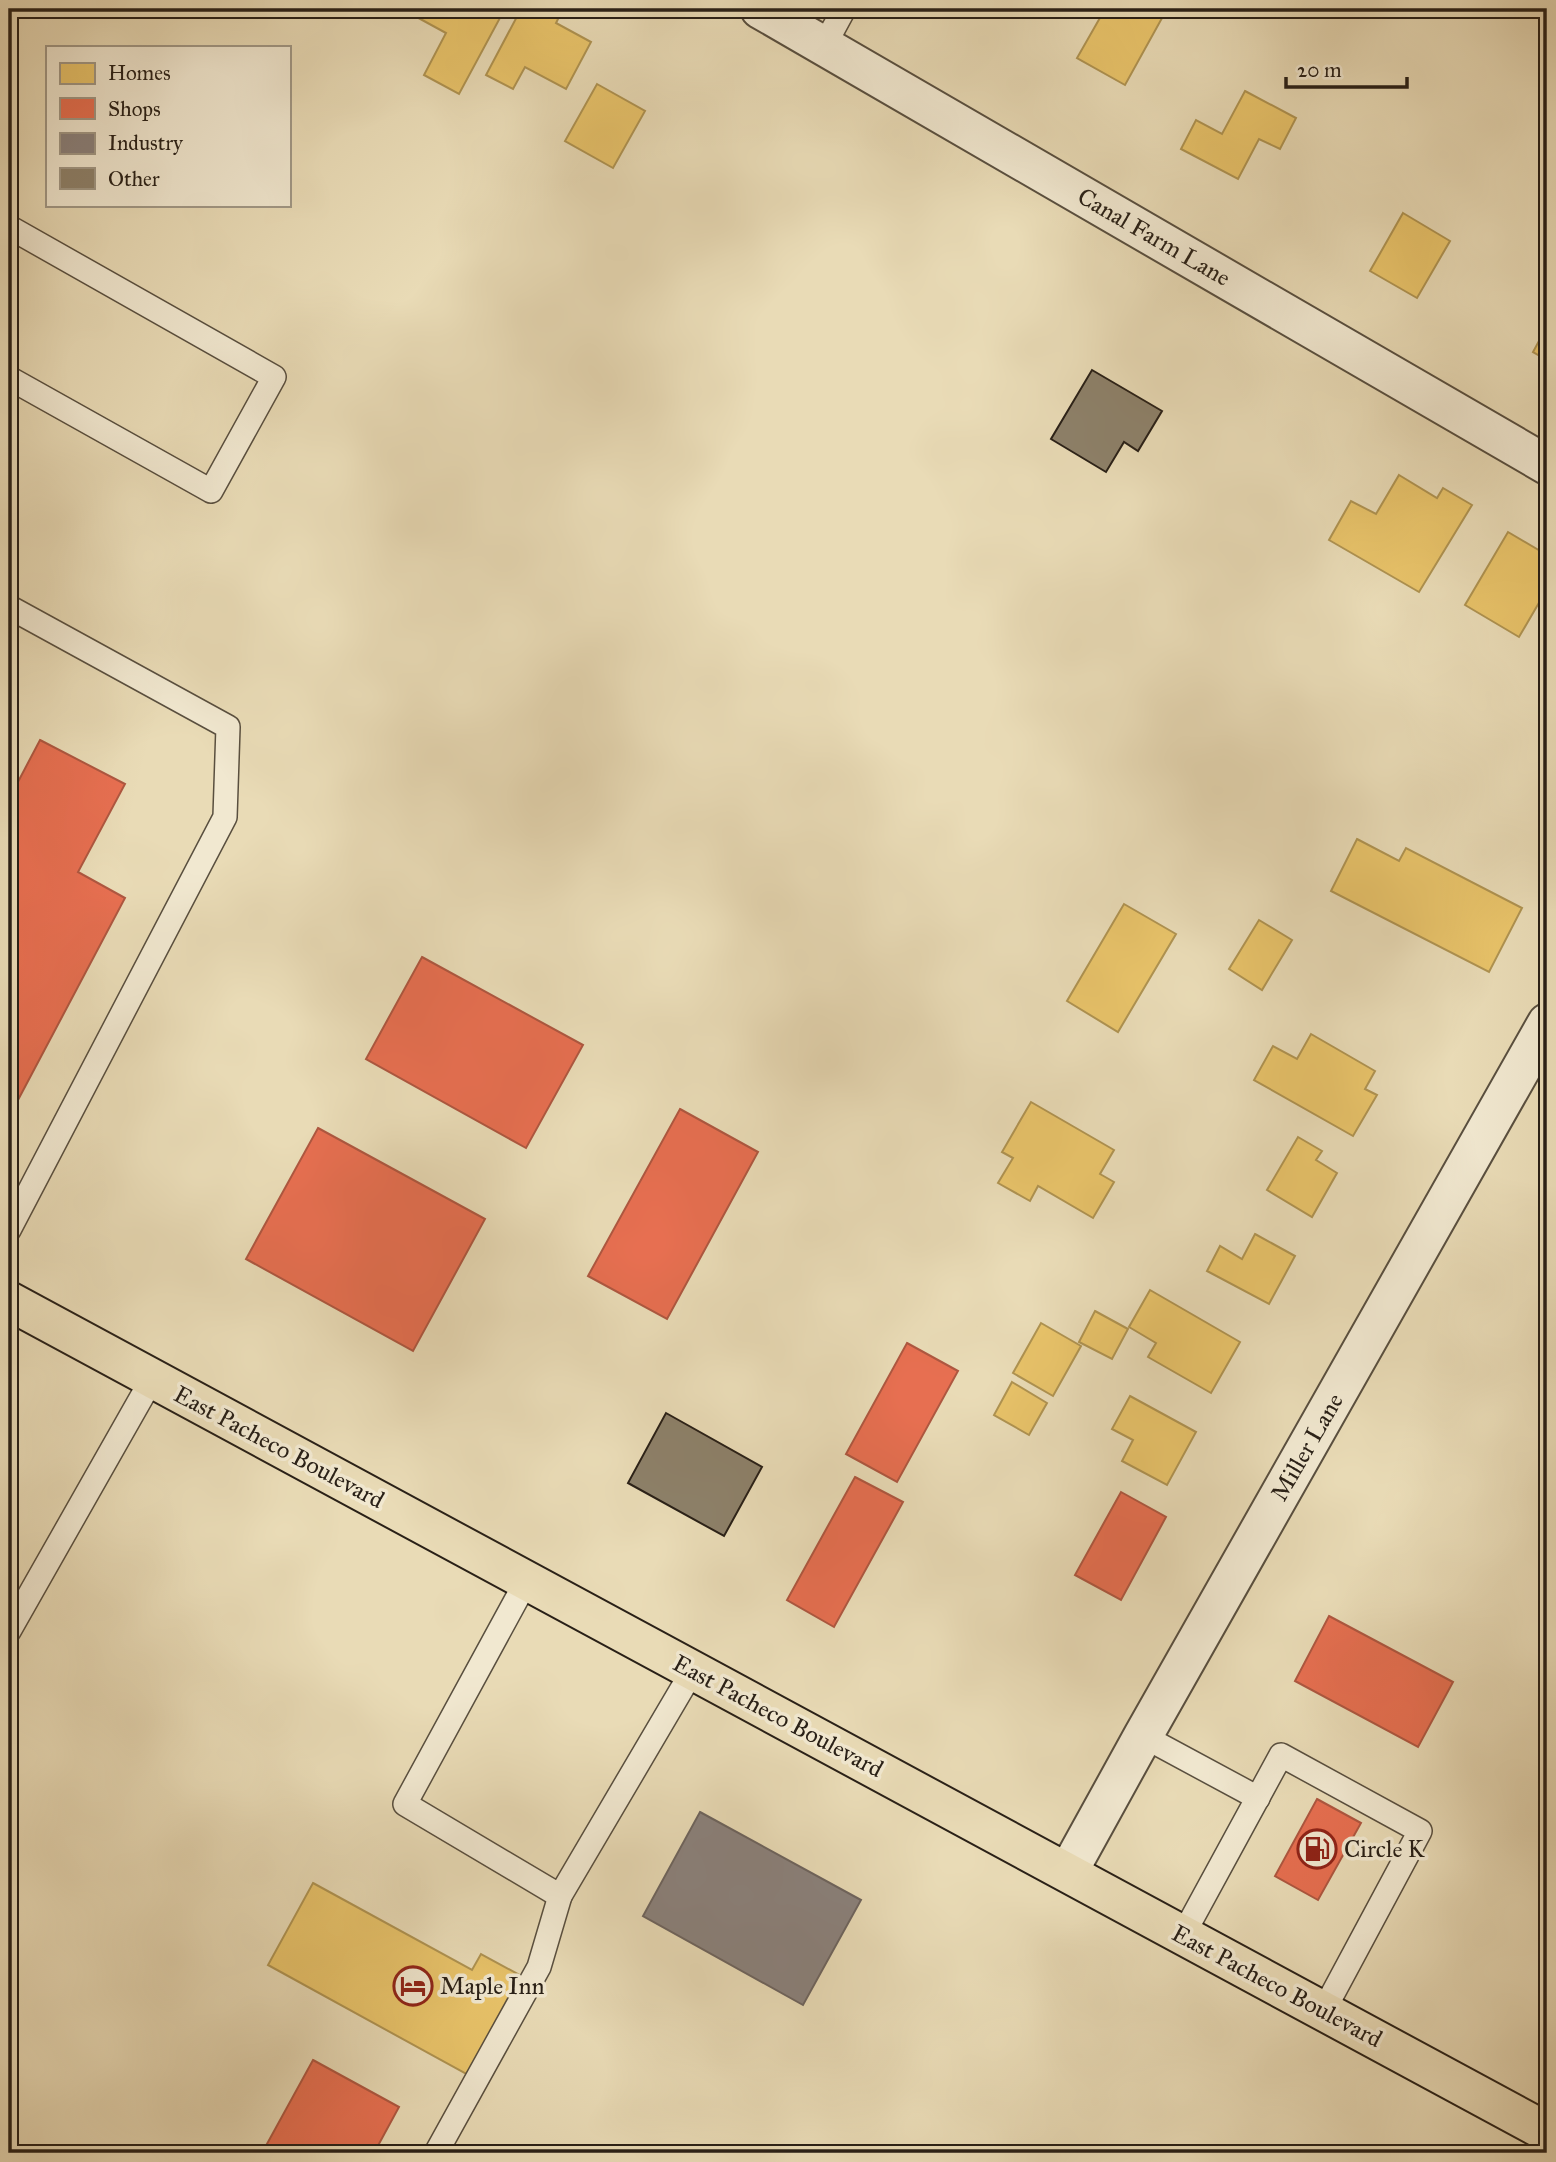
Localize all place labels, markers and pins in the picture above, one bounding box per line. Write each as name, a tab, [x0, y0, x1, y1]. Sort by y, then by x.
fuel station icon: Circle K	[1296, 1828, 1338, 1870]
place label: Circle K	[1344, 1834, 1426, 1864]
hotel icon: Maple Inn	[392, 1965, 434, 2007]
place label: Maple Inn	[440, 1971, 545, 2001]

